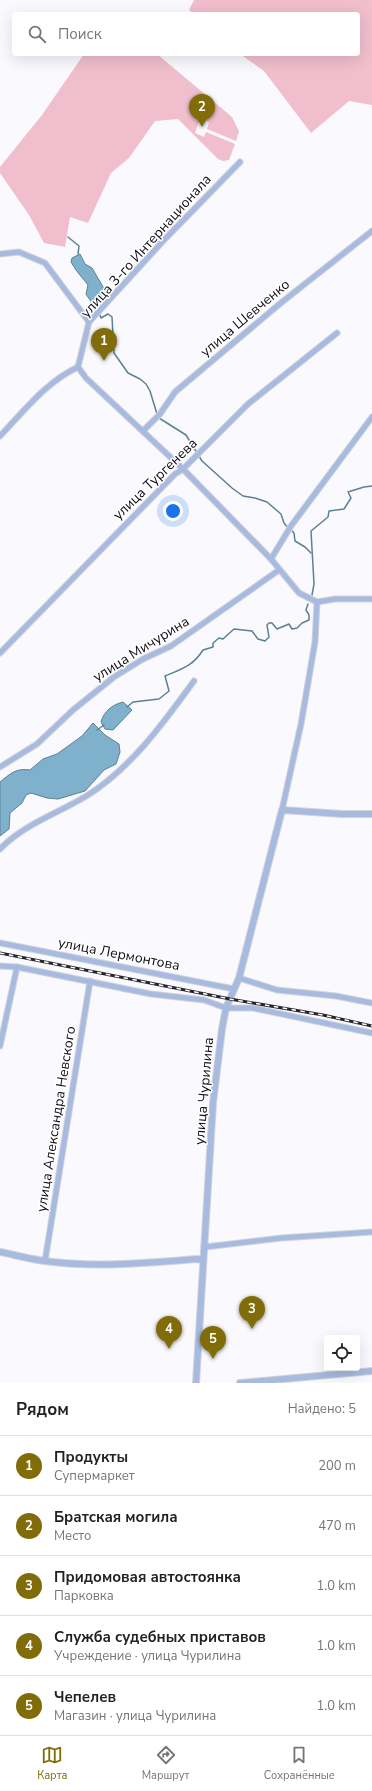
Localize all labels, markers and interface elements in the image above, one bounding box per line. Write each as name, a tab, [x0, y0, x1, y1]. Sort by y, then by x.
search box	[12, 12, 360, 56]
icon: search	[26, 23, 48, 45]
text: Поиск	[58, 24, 102, 44]
pin: 2	[189, 94, 215, 127]
street label: улица 3-го Интернационала	[76, 170, 216, 322]
street label: улица Шевченко	[196, 275, 294, 361]
pin: 1	[91, 328, 117, 361]
street label: улица Тургенева	[109, 434, 201, 524]
your location	[163, 501, 183, 521]
street label: улица Мичурина	[89, 612, 193, 686]
street label: улица Лермонтова	[57, 933, 181, 975]
street label: улица Александра Невского	[32, 1025, 80, 1213]
street label: улица Чурилина	[190, 1036, 218, 1146]
pin: 3	[239, 1296, 265, 1329]
pin: 4	[156, 1316, 182, 1349]
pin: 5	[200, 1326, 226, 1359]
map controls	[324, 1335, 360, 1371]
button: locate	[324, 1335, 360, 1371]
text: Рядом	[16, 1398, 69, 1421]
text: Найдено: 5	[288, 1400, 356, 1418]
text: Продукты	[54, 1447, 128, 1467]
text: 1	[25, 1457, 33, 1475]
text: 200 m	[318, 1457, 356, 1475]
text: Супермаркет	[54, 1467, 135, 1485]
text: Братская могила	[54, 1507, 178, 1527]
text: 2	[25, 1517, 33, 1535]
text: 470 m	[318, 1517, 356, 1535]
text: Место	[54, 1527, 91, 1545]
text: Придомовая автостоянка	[54, 1567, 241, 1587]
text: 3	[25, 1577, 33, 1595]
text: 1.0 km	[316, 1577, 356, 1595]
text: Парковка	[54, 1587, 114, 1605]
text: Служба судебных приставов	[54, 1627, 266, 1647]
text: 4	[25, 1637, 33, 1655]
text: 1.0 km	[316, 1637, 356, 1655]
text: Учреждение · улица Чурилина	[54, 1647, 241, 1665]
text: Чепелев	[54, 1687, 116, 1707]
text: 5	[25, 1697, 33, 1715]
text: 1.0 km	[316, 1697, 356, 1715]
text: Магазин · улица Чурилина	[54, 1707, 216, 1725]
tab: Карта	[37, 1744, 67, 1783]
tab: Маршрут	[142, 1744, 190, 1783]
tab: Сохранённые	[264, 1744, 335, 1783]

